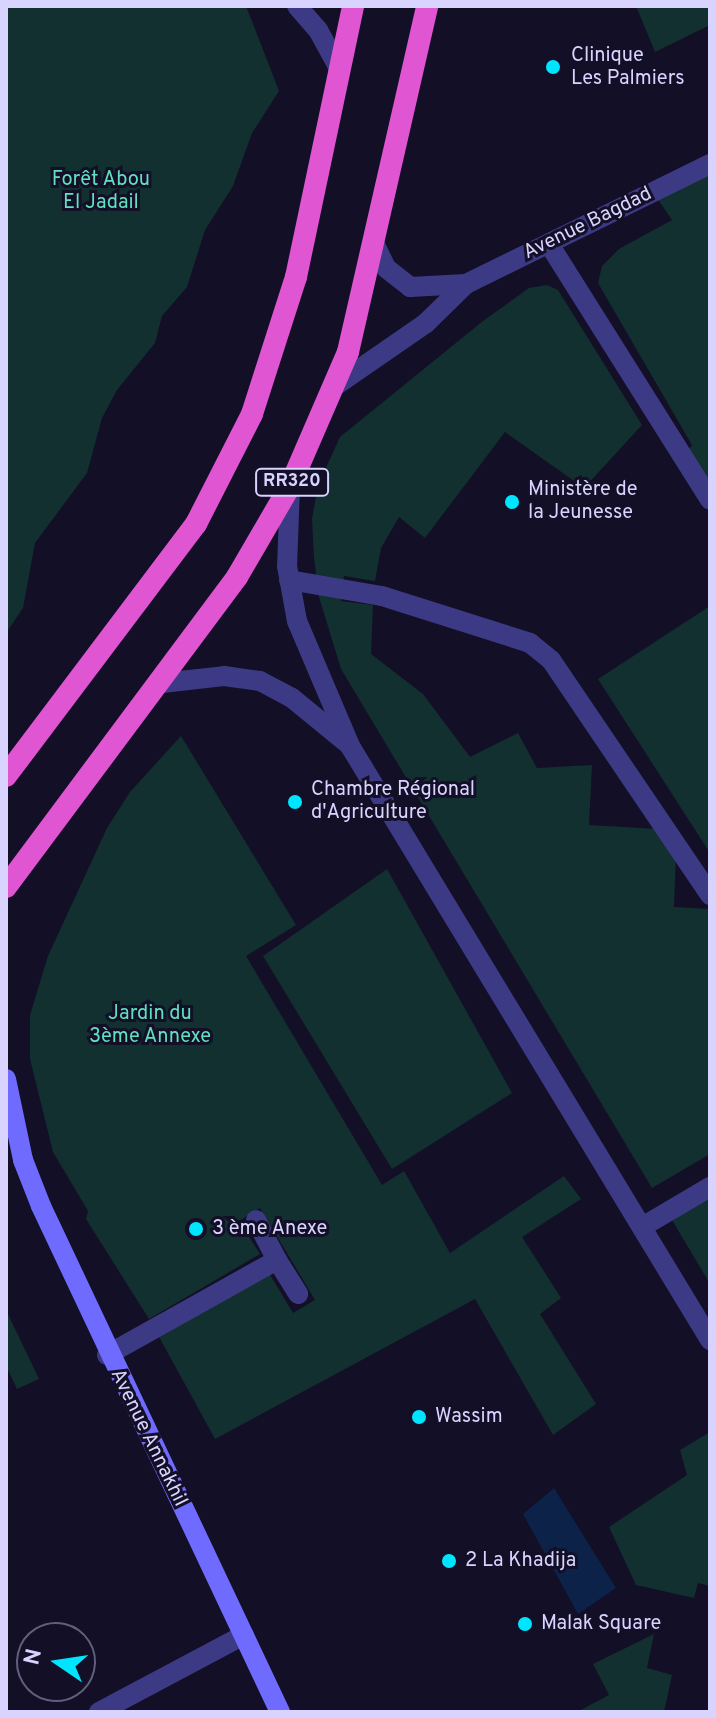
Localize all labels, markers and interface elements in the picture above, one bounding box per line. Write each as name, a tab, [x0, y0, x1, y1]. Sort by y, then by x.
place label: Clinique Les Palmiers	[571, 44, 685, 91]
marker: Clinique Les Palmiers	[542, 56, 564, 78]
park label: Forêt Abou El Jadail	[51, 168, 151, 215]
street label: Avenue Bagdad	[520, 182, 656, 266]
road number: RR320	[254, 468, 330, 496]
place label: Ministère de la Jeunesse	[528, 478, 638, 525]
marker: Ministère de la Jeunesse	[503, 493, 521, 511]
place label: Chambre Régional d'Agriculture	[311, 778, 475, 825]
marker: Chambre Régional d'Agriculture	[286, 793, 304, 811]
park label: Jardin du 3ème Annexe	[89, 1003, 211, 1050]
place label: 3 ème Anexe	[212, 1217, 328, 1241]
marker: 3 ème Anexe	[187, 1220, 205, 1238]
street label: Avenue Annakhil	[104, 1365, 192, 1511]
place label: Wassim	[435, 1405, 503, 1429]
marker: Wassim	[410, 1408, 428, 1426]
place label: 2 La Khadija	[465, 1549, 576, 1573]
marker: 2 La Khadija	[440, 1552, 458, 1570]
place label: Malak Square	[541, 1612, 661, 1636]
marker: Malak Square	[516, 1615, 534, 1633]
north arrow	[16, 1622, 96, 1702]
text: N	[19, 1646, 49, 1668]

